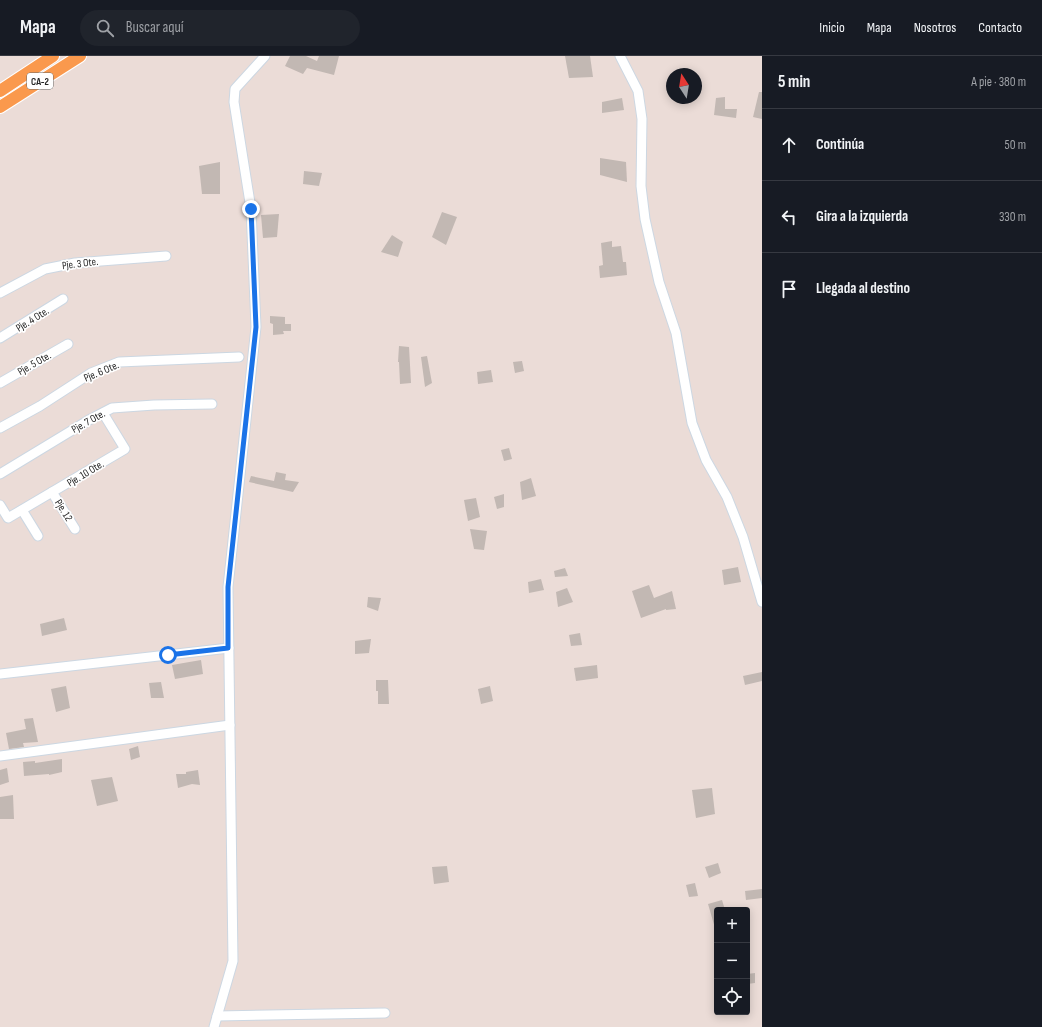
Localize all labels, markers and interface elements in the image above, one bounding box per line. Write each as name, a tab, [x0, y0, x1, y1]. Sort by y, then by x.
search box	[80, 10, 360, 46]
text: Mapa	[20, 16, 56, 39]
icon: search	[94, 17, 116, 39]
text: Buscar aquí	[126, 18, 183, 37]
text: Inicio	[819, 19, 845, 36]
text: Mapa	[867, 19, 892, 36]
text: Nosotros	[914, 19, 956, 36]
text: Contacto	[978, 19, 1022, 36]
north arrow	[666, 68, 702, 104]
text: 5 min	[778, 72, 810, 92]
road number: CA-2	[27, 73, 53, 89]
text: A pie · 380 m	[971, 74, 1026, 90]
icon: ahead	[778, 134, 800, 156]
text: Continúa	[816, 135, 864, 154]
text: 50 m	[1005, 137, 1026, 153]
route end	[242, 200, 260, 218]
icon: left	[778, 206, 800, 228]
text: Gira a la izquierda	[816, 207, 908, 226]
text: 330 m	[999, 209, 1026, 225]
street label: Pje. 3 Ote.	[61, 255, 99, 272]
icon: arrive	[778, 278, 800, 300]
text: Llegada al destino	[816, 279, 910, 298]
street label: Pje. 4 Ote.	[13, 304, 51, 335]
street label: Pje. 5 Ote.	[15, 349, 53, 378]
street label: Pje. 6 Ote.	[82, 358, 121, 385]
street label: Pje. 7 Ote.	[69, 407, 107, 436]
street label: Pje. 10 Ote.	[65, 457, 106, 489]
street label: Pje. 12	[52, 497, 76, 524]
route start	[159, 646, 177, 664]
map controls	[714, 907, 750, 1015]
button: +	[714, 907, 750, 943]
button: −	[714, 943, 750, 979]
button: locate	[714, 979, 750, 1015]

